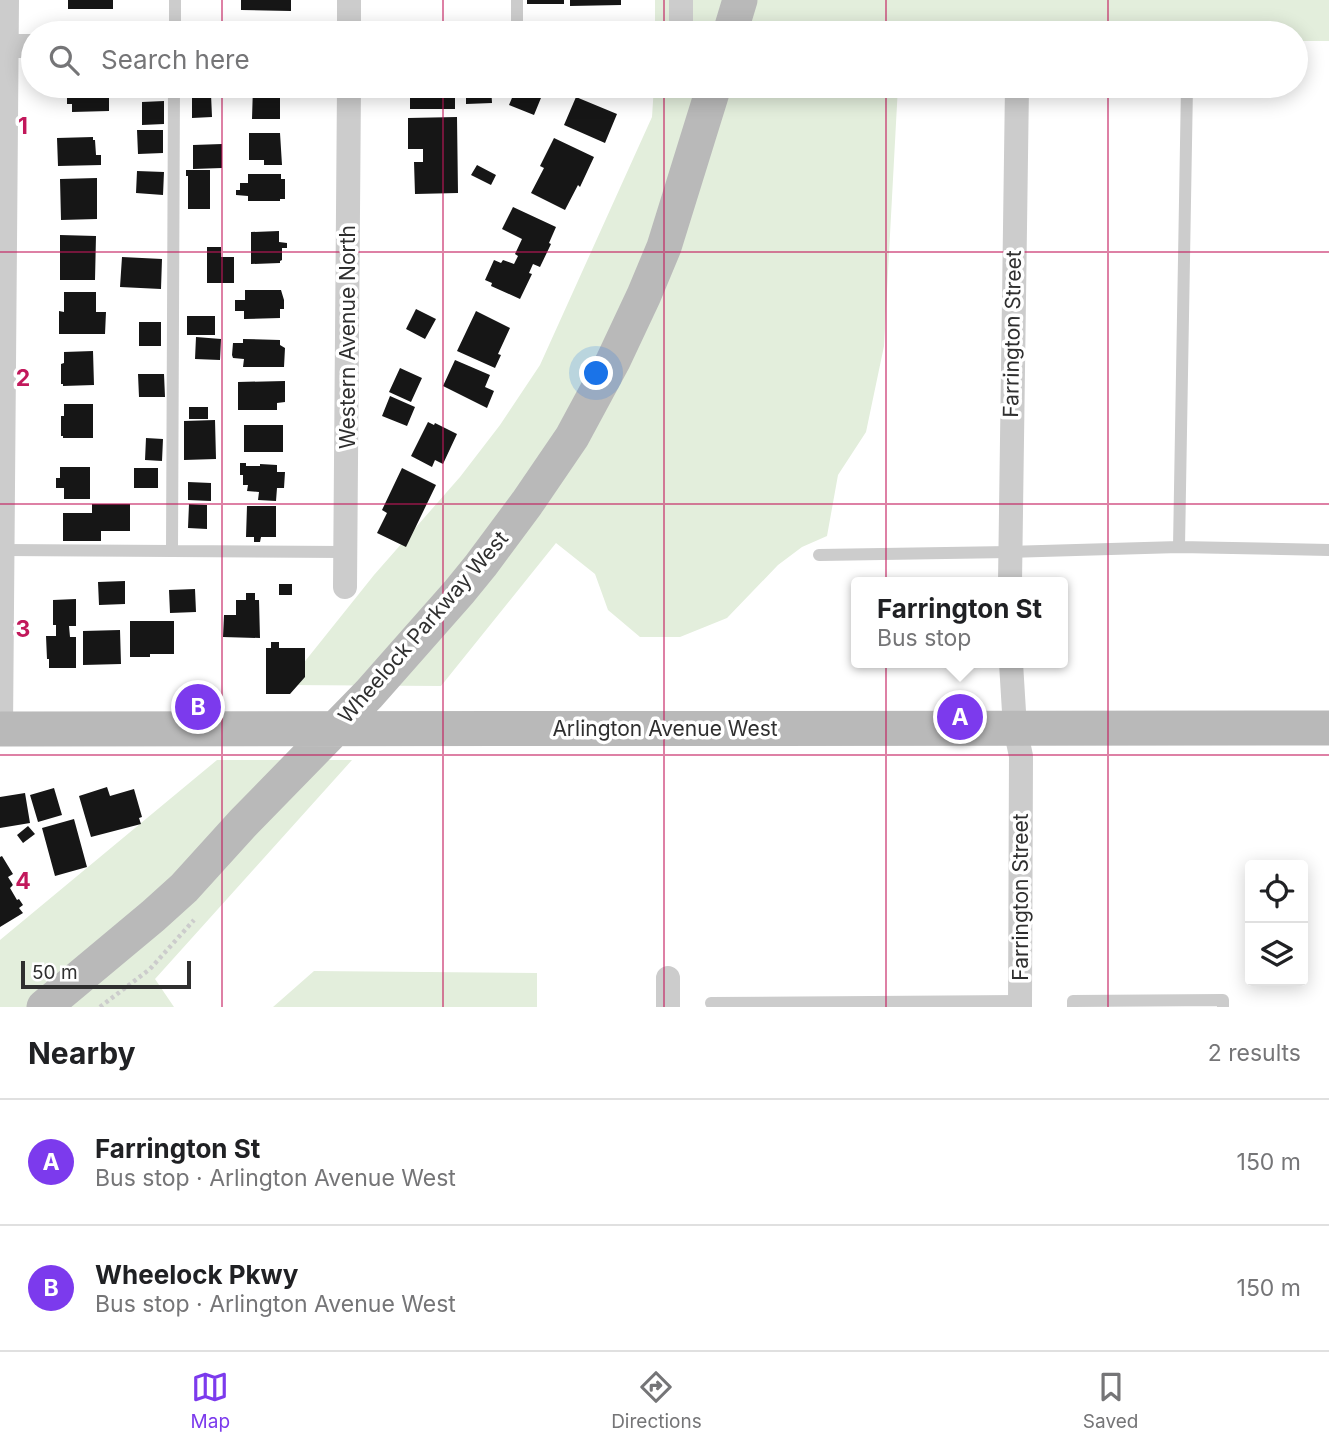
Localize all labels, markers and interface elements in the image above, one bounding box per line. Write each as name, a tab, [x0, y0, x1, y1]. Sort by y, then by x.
search box	[21, 21, 1308, 98]
icon: search	[45, 41, 83, 79]
text: Search here	[101, 44, 250, 75]
text: 1	[18, 112, 28, 140]
street label: Western Avenue North	[335, 225, 360, 449]
street label: Farrington Street	[998, 250, 1026, 418]
your location	[579, 356, 613, 390]
text: 2	[16, 364, 30, 392]
street label: Wheelock Parkway West	[333, 526, 513, 728]
popup	[851, 577, 1068, 668]
text: Farrington St	[877, 593, 1042, 624]
text: 3	[16, 615, 30, 643]
text: Bus stop	[877, 624, 971, 652]
pin: B	[175, 681, 221, 733]
pin: A	[937, 691, 983, 743]
street label: Arlington Avenue West	[552, 716, 778, 741]
street label: Farrington Street	[1008, 813, 1033, 981]
map controls	[1245, 860, 1308, 986]
button: locate	[1245, 860, 1308, 923]
text: 4	[15, 867, 31, 895]
button: layers	[1245, 923, 1308, 986]
scale bar	[21, 958, 191, 990]
text: 50 m	[32, 961, 78, 984]
text: Nearby	[28, 1035, 136, 1071]
text: 2 results	[1208, 1039, 1301, 1067]
text: Farrington St	[95, 1133, 260, 1164]
text: A	[42, 1148, 60, 1176]
text: 150 m	[1237, 1148, 1301, 1176]
text: Bus stop · Arlington Avenue West	[95, 1164, 456, 1192]
text: Wheelock Pkwy	[95, 1259, 298, 1290]
text: B	[43, 1274, 59, 1302]
text: 150 m	[1237, 1274, 1301, 1302]
text: Bus stop · Arlington Avenue West	[95, 1290, 456, 1318]
tab: Map	[191, 1368, 230, 1433]
tab: Directions	[611, 1368, 702, 1433]
tab: Saved	[1083, 1368, 1138, 1433]

